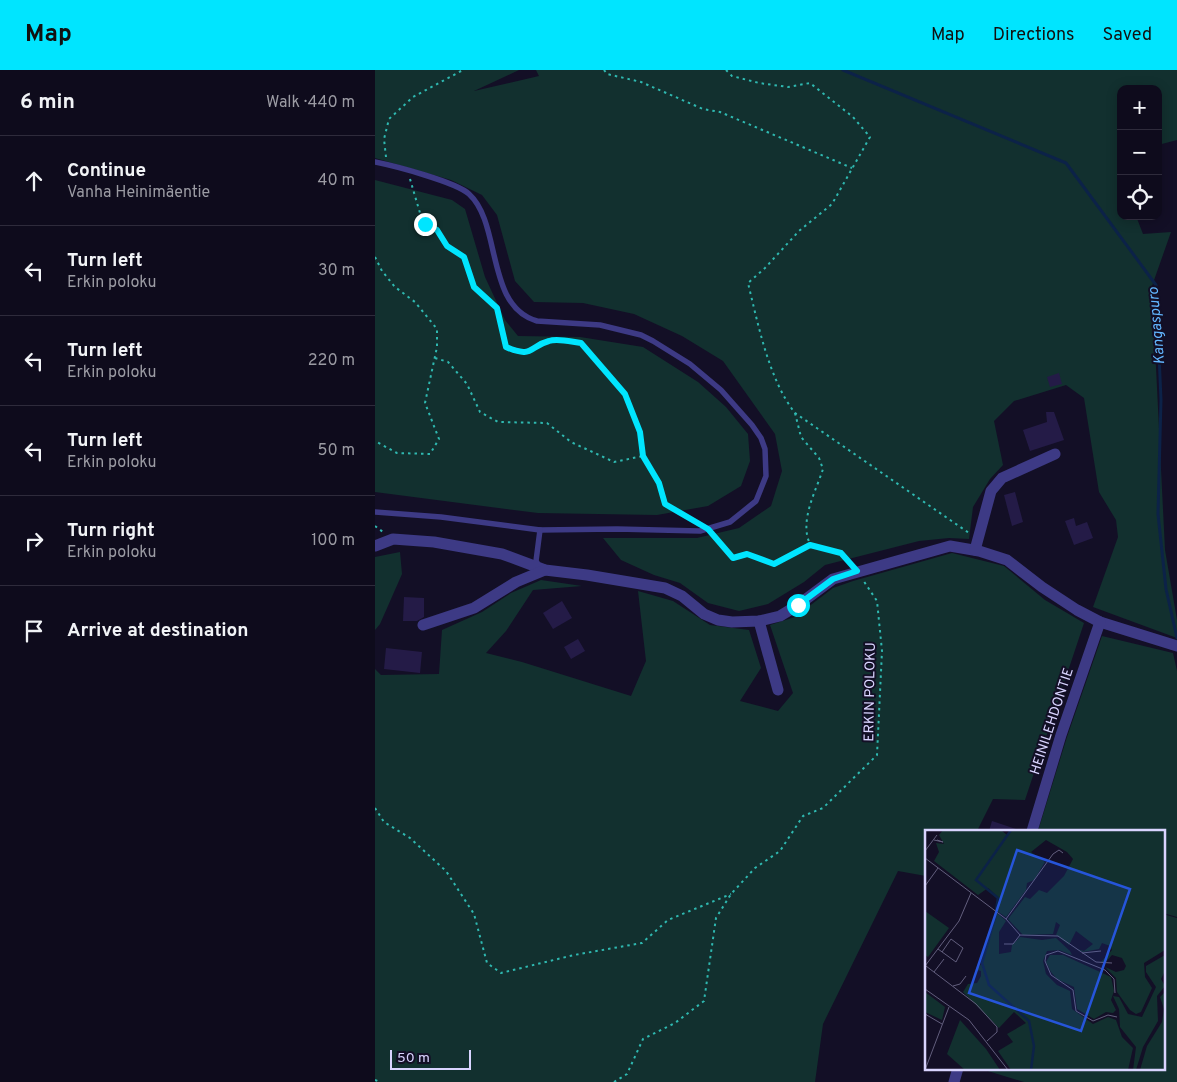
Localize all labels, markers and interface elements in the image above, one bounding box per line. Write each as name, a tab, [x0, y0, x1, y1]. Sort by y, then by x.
text: Map	[25, 20, 72, 50]
text: Map	[931, 24, 965, 47]
text: Directions	[993, 24, 1075, 47]
text: Saved	[1103, 24, 1152, 47]
map controls	[1117, 85, 1162, 220]
button: +	[1117, 85, 1162, 130]
text: 6 min	[20, 89, 75, 116]
text: Walk · 440 m	[266, 93, 355, 113]
button: −	[1117, 130, 1162, 175]
text: Continue	[67, 159, 146, 183]
icon: ahead	[20, 167, 48, 195]
text: 40 m	[317, 171, 355, 191]
button: locate	[1117, 175, 1162, 220]
text: Vanha Heinimäentie	[67, 183, 210, 203]
route end	[414, 213, 437, 236]
text: Turn left	[67, 249, 143, 273]
icon: left	[20, 257, 48, 285]
text: 30 m	[318, 261, 355, 281]
text: Erkin poloku	[67, 273, 157, 293]
water label: Kangaspuro	[1145, 286, 1170, 365]
text: Turn left	[67, 339, 143, 363]
icon: left	[20, 347, 48, 375]
text: 220 m	[308, 351, 355, 371]
text: Erkin poloku	[67, 363, 157, 383]
text: Turn left	[67, 429, 143, 453]
icon: left	[20, 437, 48, 465]
text: 50 m	[318, 441, 355, 461]
text: Erkin poloku	[67, 453, 157, 473]
text: Turn right	[67, 519, 155, 543]
icon: right	[20, 527, 48, 555]
text: 100 m	[311, 531, 355, 551]
text: Erkin poloku	[67, 543, 157, 563]
route start	[787, 594, 810, 617]
icon: arrive	[20, 617, 48, 645]
text: Arrive at destination	[67, 619, 248, 643]
street label: ERKIN POLOKU	[861, 642, 880, 742]
street label: HEINILEHDONTIE	[1027, 666, 1078, 777]
inset map	[925, 830, 1165, 1070]
scale bar	[390, 1047, 471, 1070]
text: 50 m	[397, 1050, 430, 1067]

